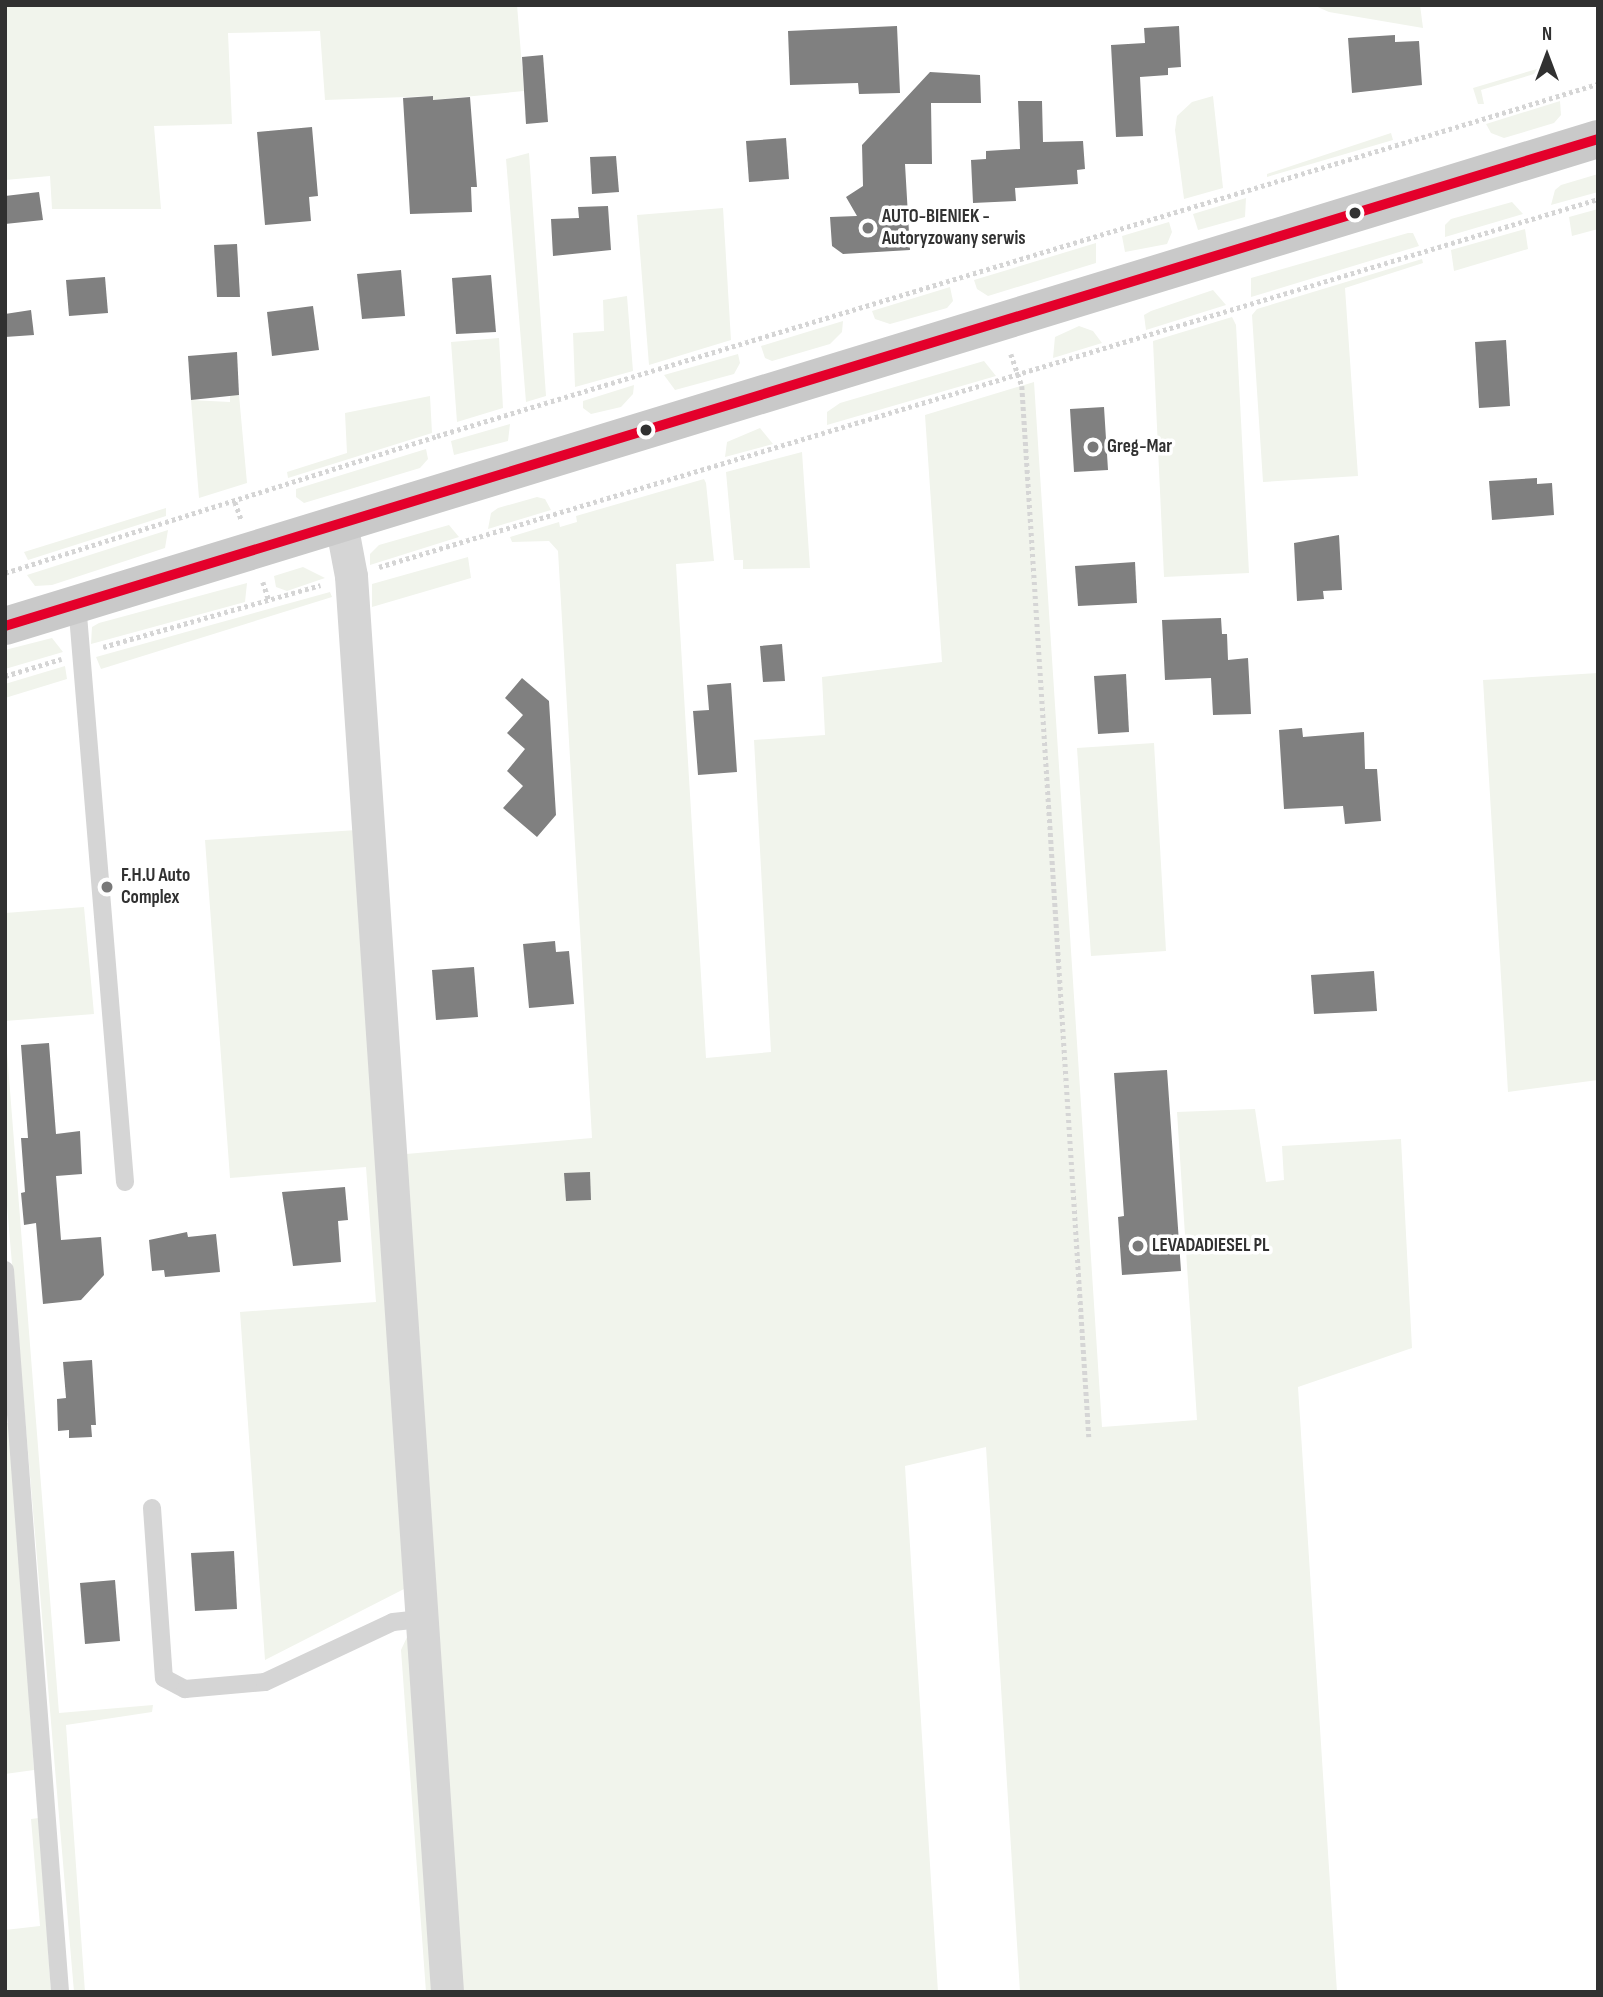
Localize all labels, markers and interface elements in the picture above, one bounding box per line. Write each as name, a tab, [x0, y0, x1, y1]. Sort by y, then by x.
north arrow	[1512, 21, 1582, 91]
text: N	[1542, 23, 1552, 46]
place label: AUTO-BIENIEK - Autoryzowany serwis	[882, 206, 1026, 250]
unlabelled marker	[1348, 206, 1362, 220]
marker: AUTO-BIENIEK - Autoryzowany serwis	[860, 220, 876, 236]
unlabelled marker	[639, 423, 653, 437]
place label: Greg-Mar	[1107, 436, 1172, 458]
marker: Greg-Mar	[1085, 439, 1101, 455]
place label: F.H.U Auto Complex	[121, 865, 190, 909]
marker: F.H.U Auto Complex	[99, 879, 115, 895]
place label: LEVADADIESEL PL	[1152, 1235, 1270, 1257]
marker: LEVADADIESEL PL	[1130, 1238, 1146, 1254]

